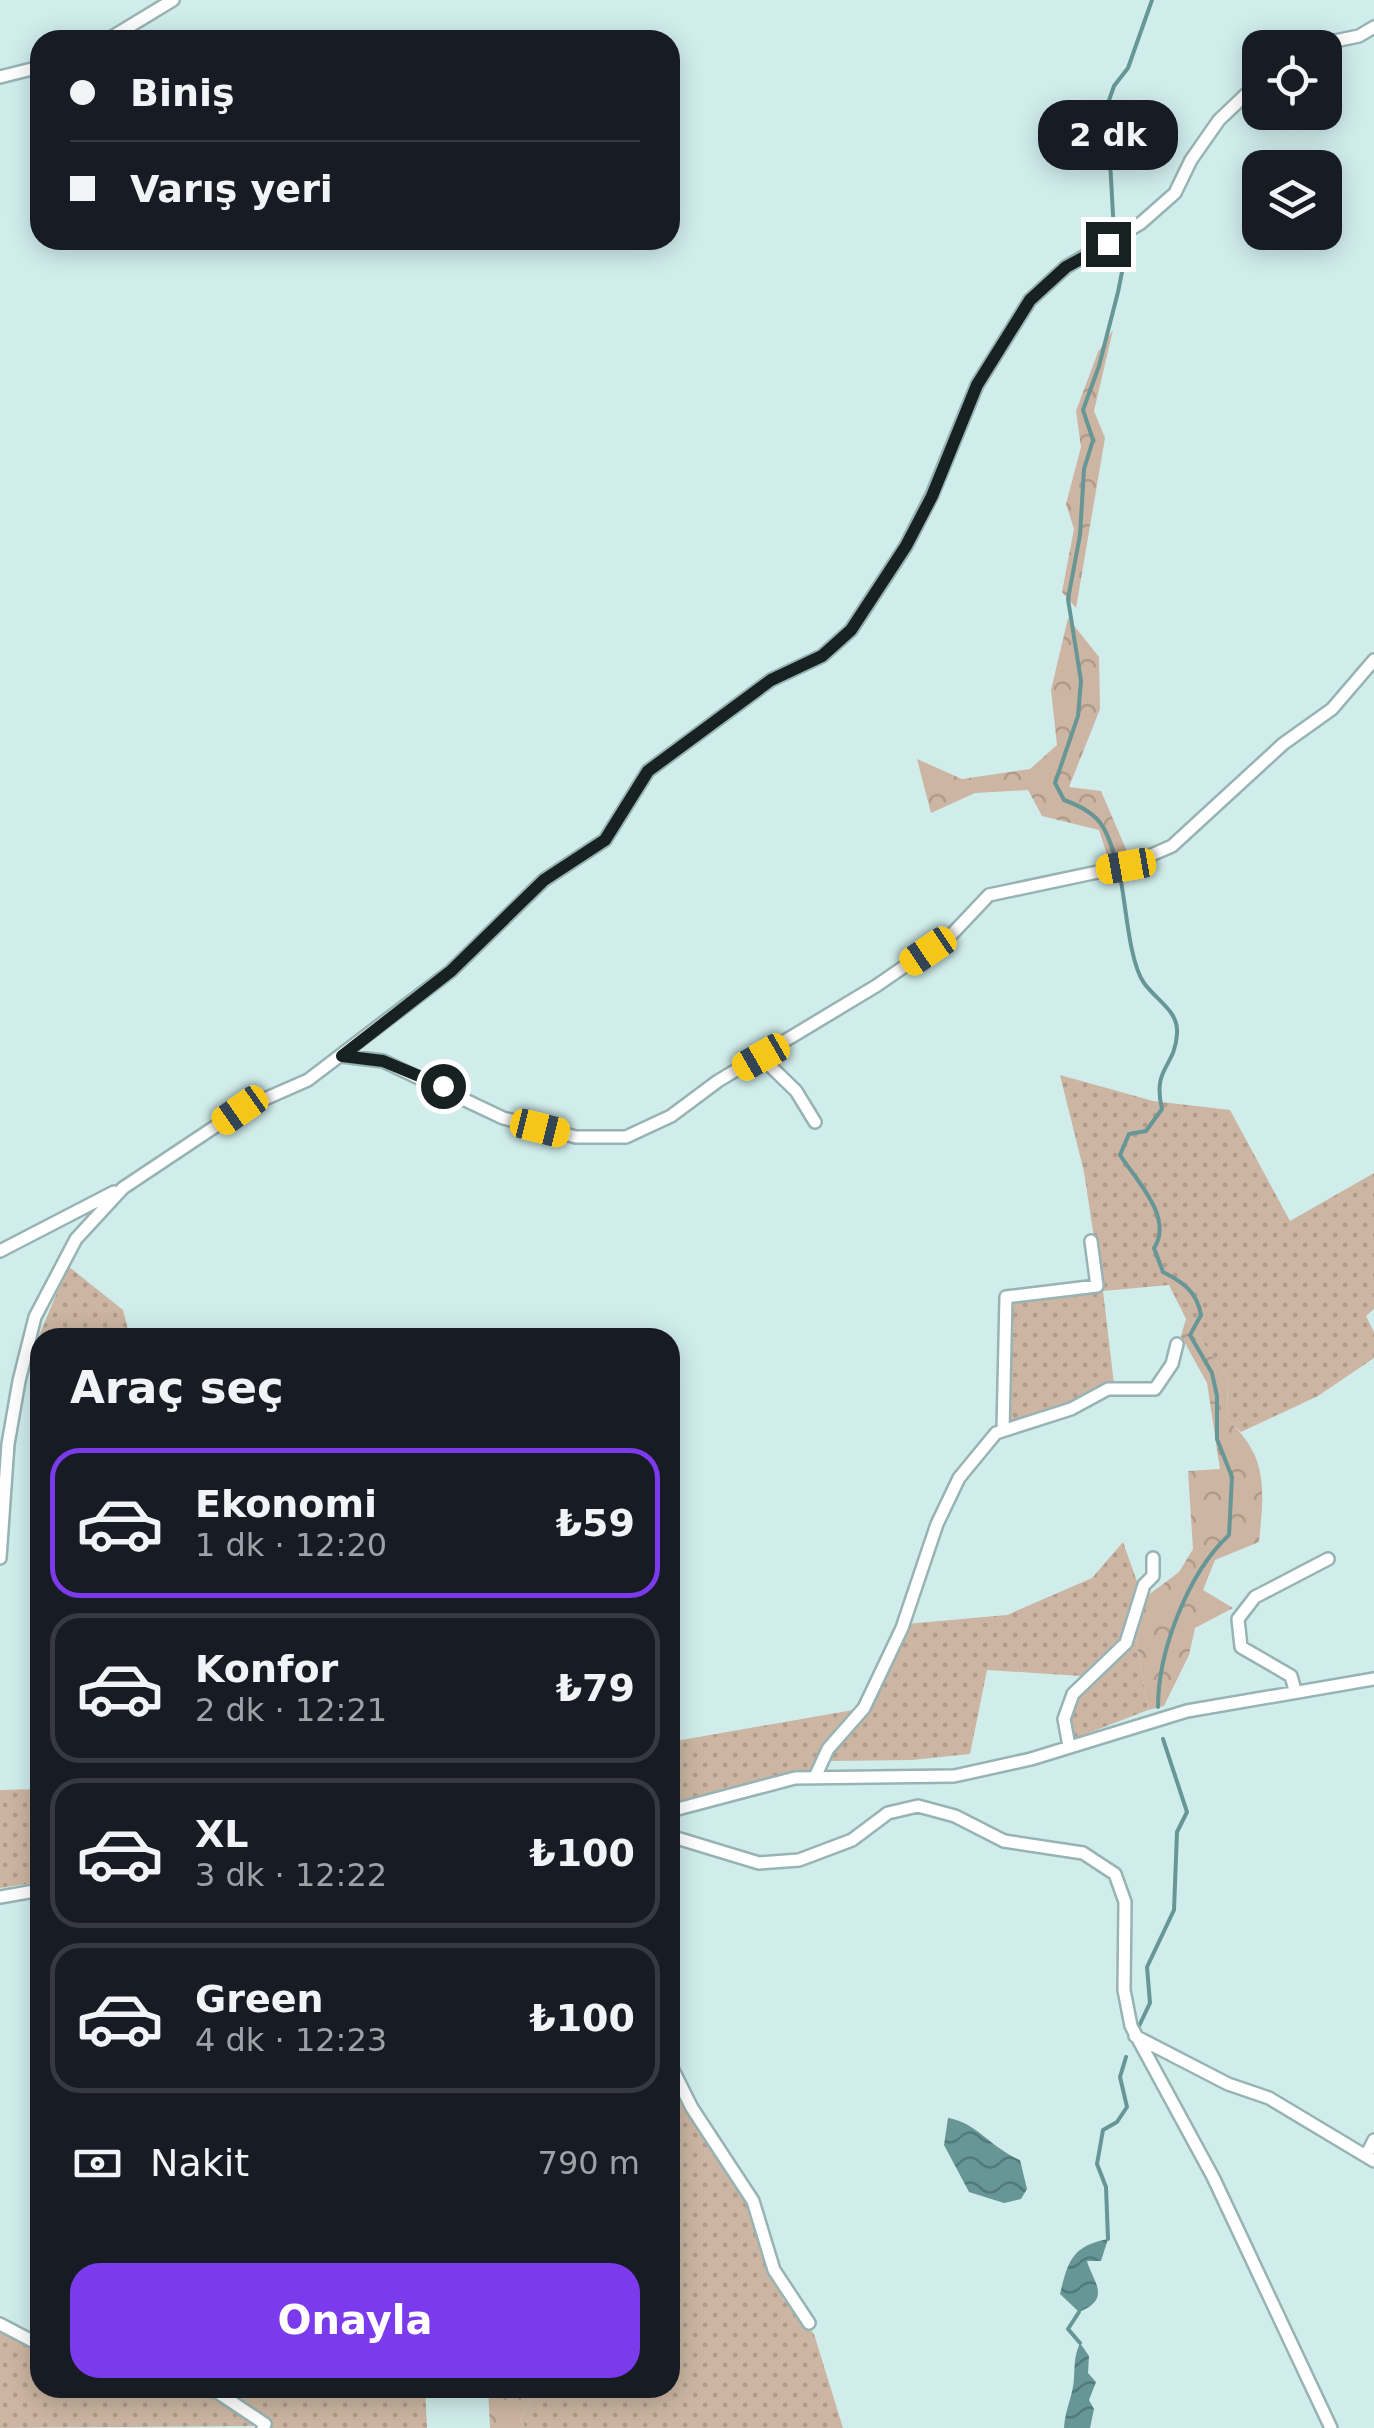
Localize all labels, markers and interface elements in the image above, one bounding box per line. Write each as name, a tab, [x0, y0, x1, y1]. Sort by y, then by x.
map controls	[1242, 30, 1342, 250]
button: locate	[1242, 30, 1342, 130]
text: Biniş	[130, 71, 235, 115]
callout: 2 dk	[1038, 99, 1178, 169]
text: 2 dk	[1069, 116, 1147, 154]
button: layers	[1242, 150, 1342, 250]
text: Varış yeri	[130, 167, 333, 211]
route end	[1086, 222, 1131, 267]
car	[1094, 846, 1158, 886]
car	[895, 922, 961, 980]
car	[728, 1029, 794, 1085]
route start	[421, 1064, 466, 1109]
car	[207, 1081, 273, 1139]
car	[507, 1106, 573, 1150]
text: Araç seç	[70, 1361, 284, 1414]
icon: car	[75, 1478, 165, 1568]
text: Ekonomi	[195, 1482, 377, 1526]
text: ₺59	[556, 1501, 635, 1545]
text: 1 dk · 12:20	[195, 1526, 387, 1564]
icon: car	[75, 1643, 165, 1733]
text: Konfor	[195, 1647, 338, 1691]
text: ₺79	[556, 1666, 635, 1710]
text: 2 dk · 12:21	[195, 1691, 387, 1729]
icon: car	[75, 1808, 165, 1898]
text: XL	[195, 1812, 249, 1856]
text: ₺100	[529, 1831, 635, 1875]
text: 3 dk · 12:22	[195, 1856, 387, 1894]
icon: car	[75, 1973, 165, 2063]
text: Green	[195, 1977, 324, 2021]
text: ₺100	[529, 1996, 635, 2040]
text: 4 dk · 12:23	[195, 2021, 387, 2059]
icon: cash	[70, 2136, 125, 2191]
text: Nakit	[150, 2141, 249, 2185]
text: 790 m	[538, 2144, 640, 2182]
button: Onayla	[70, 2263, 640, 2378]

